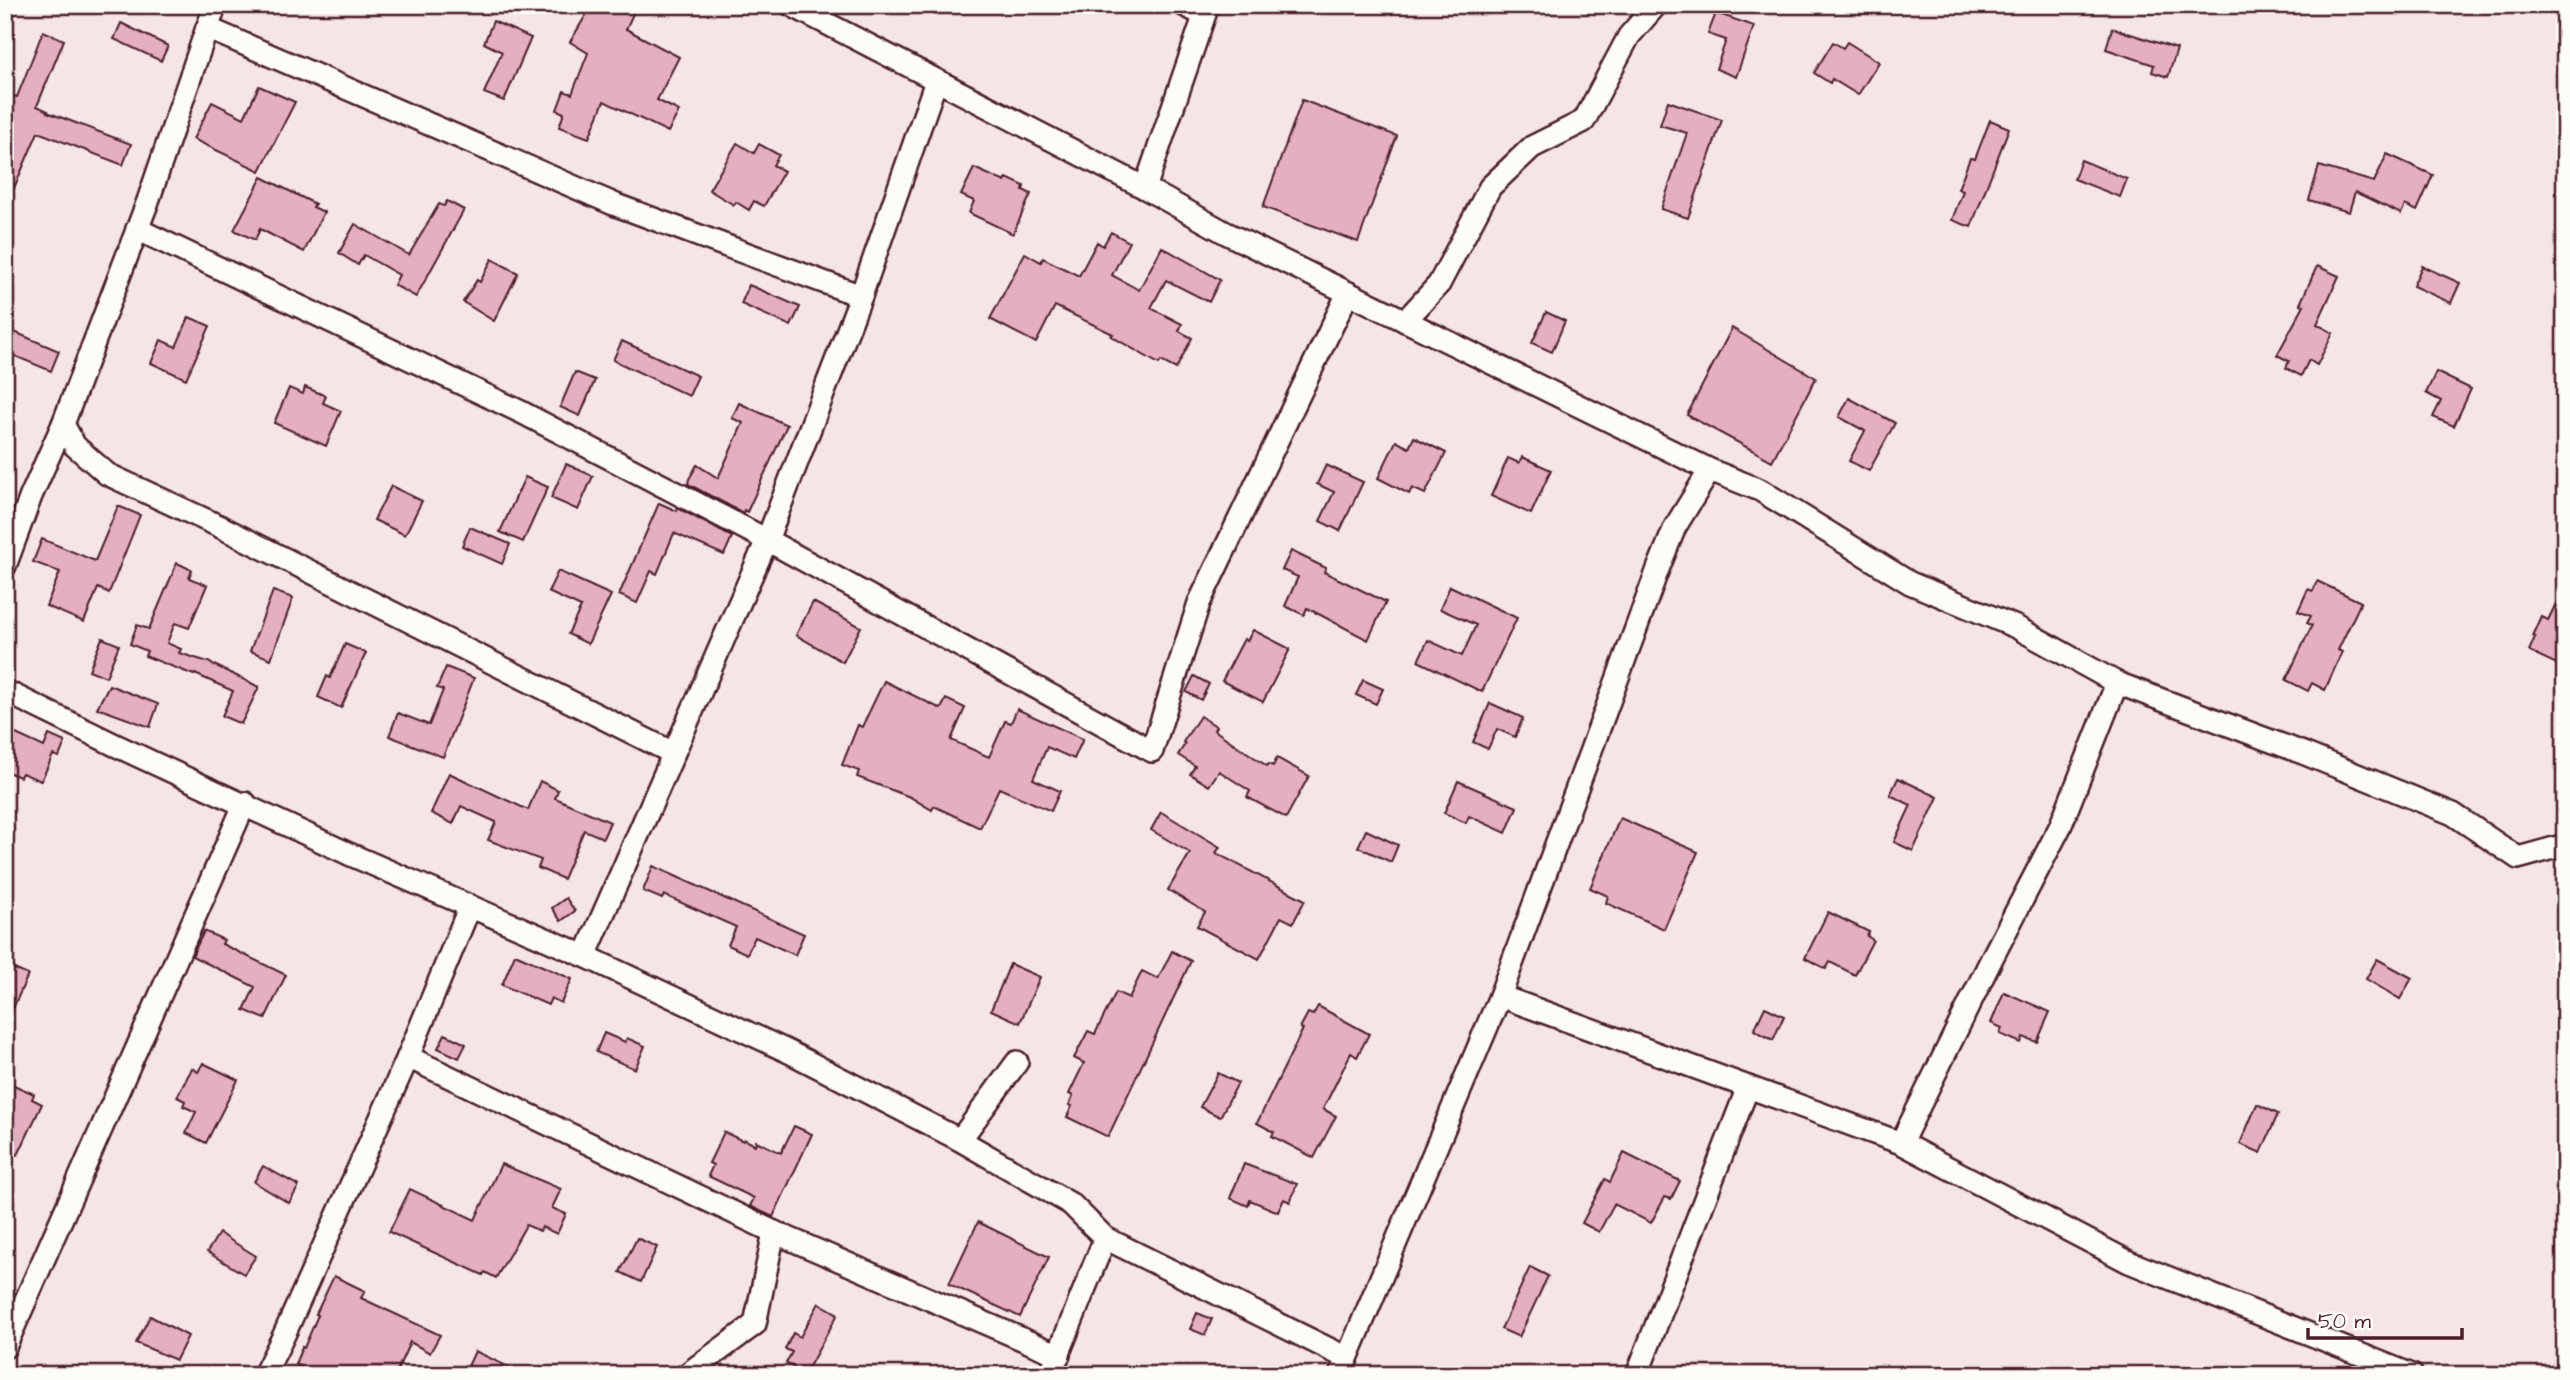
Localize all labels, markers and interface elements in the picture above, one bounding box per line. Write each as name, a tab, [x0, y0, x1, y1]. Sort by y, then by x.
scale bar	[2308, 1296, 2462, 1340]
text: 50 m	[2318, 1307, 2372, 1336]

